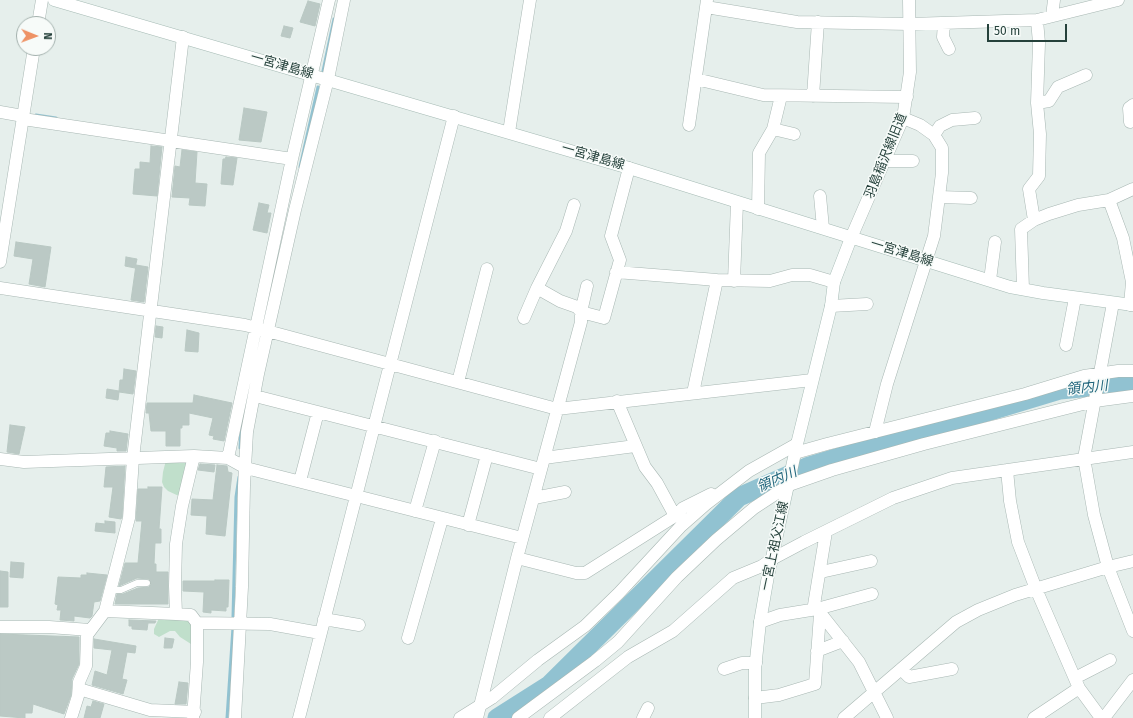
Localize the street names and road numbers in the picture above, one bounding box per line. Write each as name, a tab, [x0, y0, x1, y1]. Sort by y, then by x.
street label: 一宮津島線	[249, 50, 315, 82]
street label: 羽島稲沢線旧道	[862, 111, 910, 201]
street label: 一宮津島線	[560, 141, 626, 173]
street label: 一宮津島線	[869, 236, 935, 270]
street label: 一宮上祖父江線	[758, 500, 792, 592]

